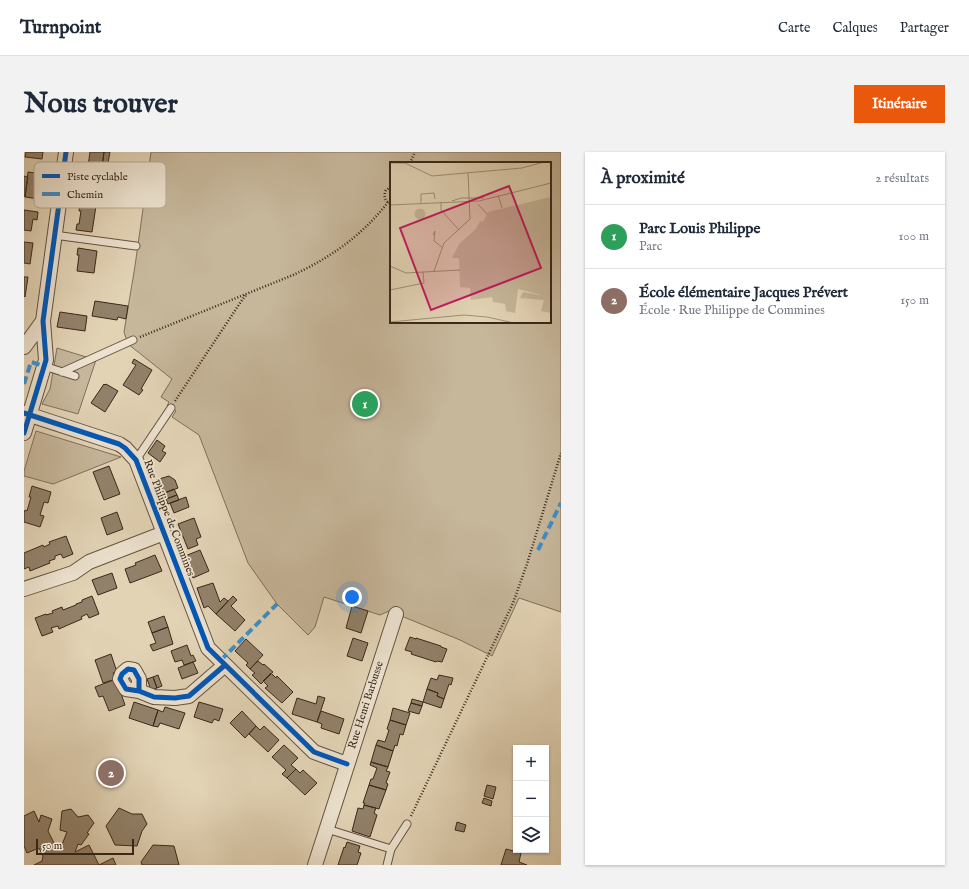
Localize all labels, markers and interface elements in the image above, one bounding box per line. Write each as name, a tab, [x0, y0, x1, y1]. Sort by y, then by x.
text: Turnpoint	[20, 16, 101, 40]
text: Carte	[778, 19, 810, 37]
text: Calques	[832, 19, 878, 37]
text: Partager	[900, 19, 949, 37]
button: Itinéraire	[854, 85, 945, 123]
text: Nous trouver	[24, 87, 178, 122]
legend	[34, 162, 166, 208]
inset map	[390, 162, 551, 323]
text: À proximité	[601, 168, 685, 189]
text: Piste cyclable	[67, 170, 128, 184]
text: 2 résultats	[875, 170, 929, 187]
text: Chemin	[67, 188, 103, 202]
text: Parc Louis Philippe	[639, 219, 760, 238]
text: 1	[612, 228, 616, 245]
text: 100 m	[899, 228, 929, 245]
text: Parc	[639, 238, 662, 255]
text: École élémentaire Jacques Prévert	[639, 283, 848, 302]
text: 2	[611, 292, 617, 309]
text: 150 m	[900, 292, 929, 309]
text: École · Rue Philippe de Commines	[639, 302, 825, 319]
pin: 1	[352, 389, 378, 419]
street label: Rue Philippe de Commines	[140, 458, 198, 578]
your location	[342, 587, 362, 607]
street label: Rue Henri Barbusse	[345, 659, 387, 751]
map controls	[513, 745, 549, 853]
button: +	[513, 745, 549, 781]
pin: 2	[98, 758, 124, 788]
button: −	[513, 781, 549, 817]
button: layers	[513, 817, 549, 853]
scale bar	[36, 837, 134, 856]
text: 50 m	[42, 839, 62, 853]

